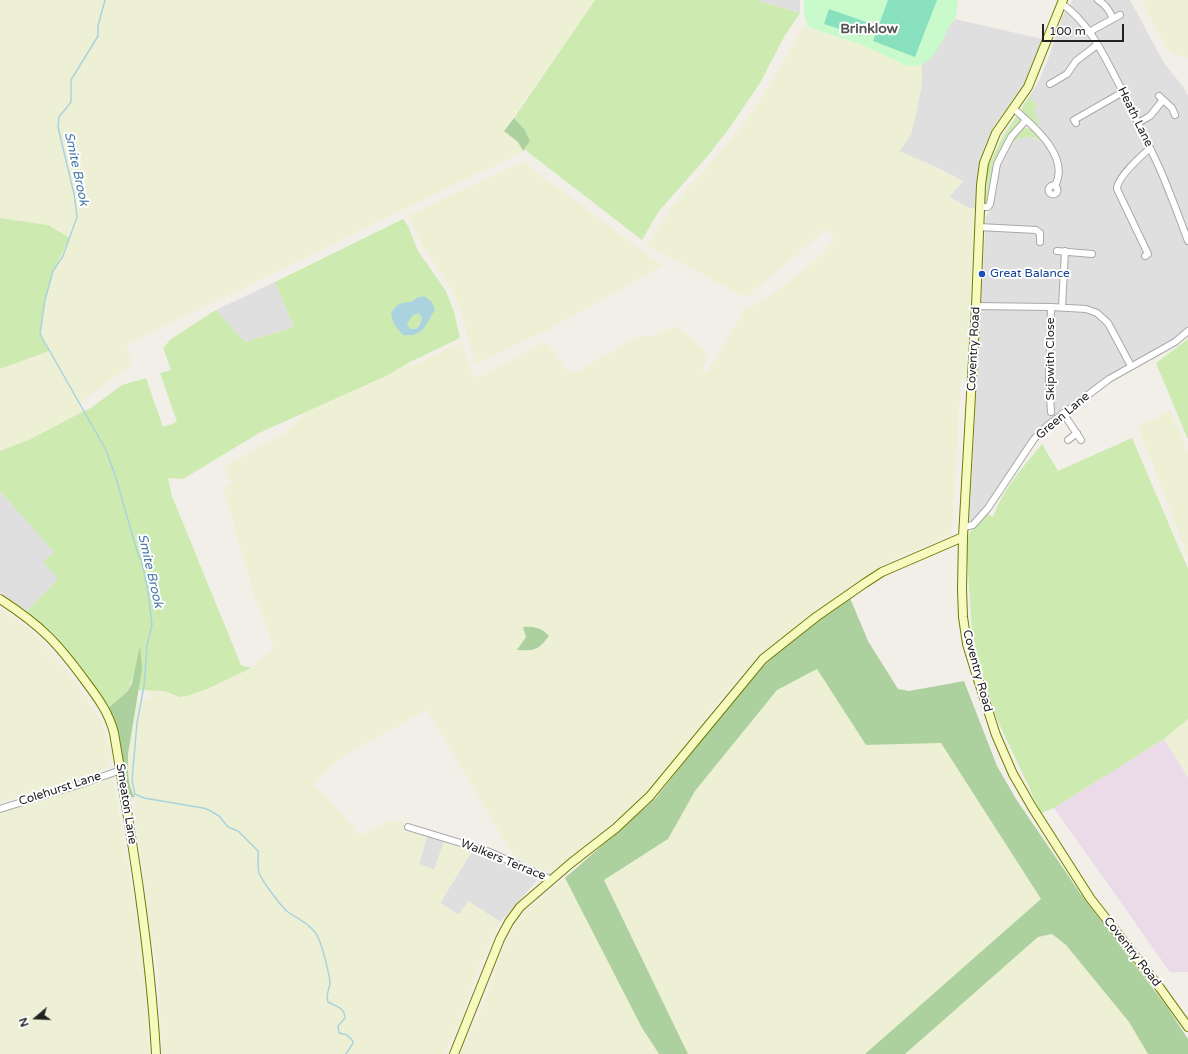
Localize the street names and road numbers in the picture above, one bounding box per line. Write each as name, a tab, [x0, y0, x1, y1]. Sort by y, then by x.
street label: Heath Lane	[1114, 85, 1156, 149]
street label: Coventry Road	[965, 306, 983, 392]
street label: Skipwith Close	[1044, 318, 1058, 400]
street label: Green Lane	[1033, 390, 1093, 442]
street label: Coventry Road	[959, 628, 995, 714]
street label: Smeaton Lane	[112, 763, 140, 845]
street label: Colehurst Lane	[17, 769, 103, 809]
street label: Walkers Terrace	[458, 836, 548, 884]
street label: Coventry Road	[1100, 914, 1164, 990]

